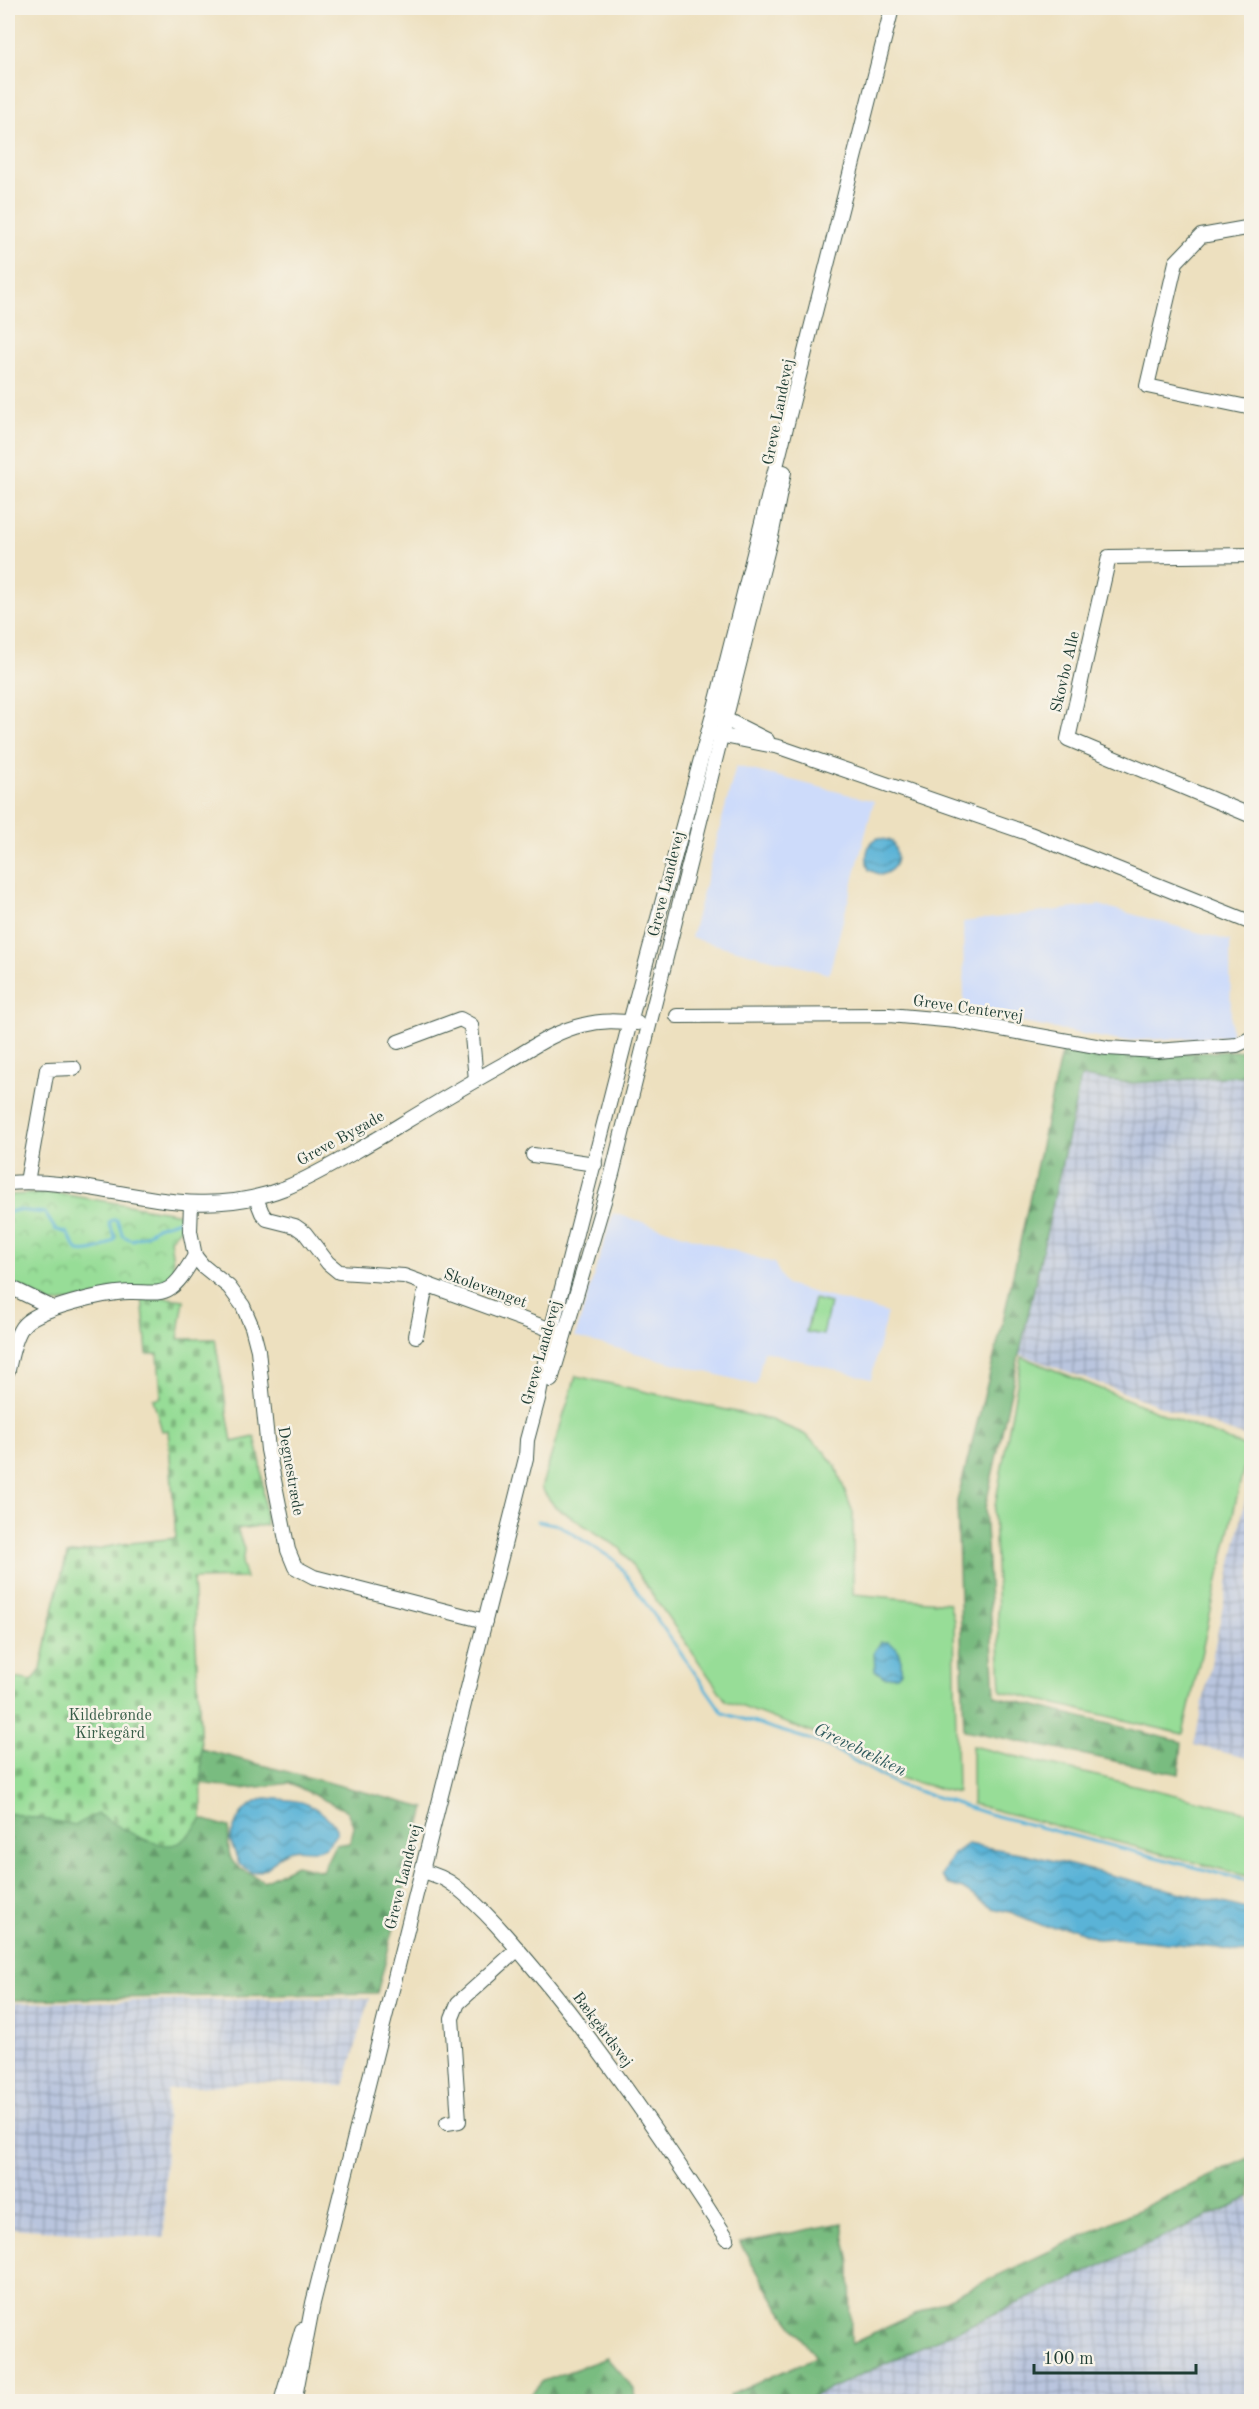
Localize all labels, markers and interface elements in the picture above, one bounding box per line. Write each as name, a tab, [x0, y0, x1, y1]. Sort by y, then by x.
street label: Greve Landevej	[761, 357, 797, 467]
street label: Skovbo Alle	[1049, 630, 1083, 714]
street label: Greve Landevej	[646, 830, 688, 938]
street label: Greve Centervej	[912, 993, 1024, 1025]
street label: Greve Bygade	[295, 1109, 387, 1169]
street label: Skolevænget	[441, 1267, 529, 1312]
street label: Greve Landevej	[519, 1299, 565, 1407]
street label: Degnestræde	[274, 1425, 306, 1517]
park label: Kildebrønde Kirkegård	[68, 1708, 152, 1742]
water label: Grevebækken	[811, 1720, 909, 1780]
street label: Greve Landevej	[383, 1823, 425, 1931]
street label: Bækgårdsvej	[569, 1990, 635, 2070]
scale bar	[1034, 2337, 1196, 2375]
text: 100 m	[1043, 2350, 1094, 2368]

